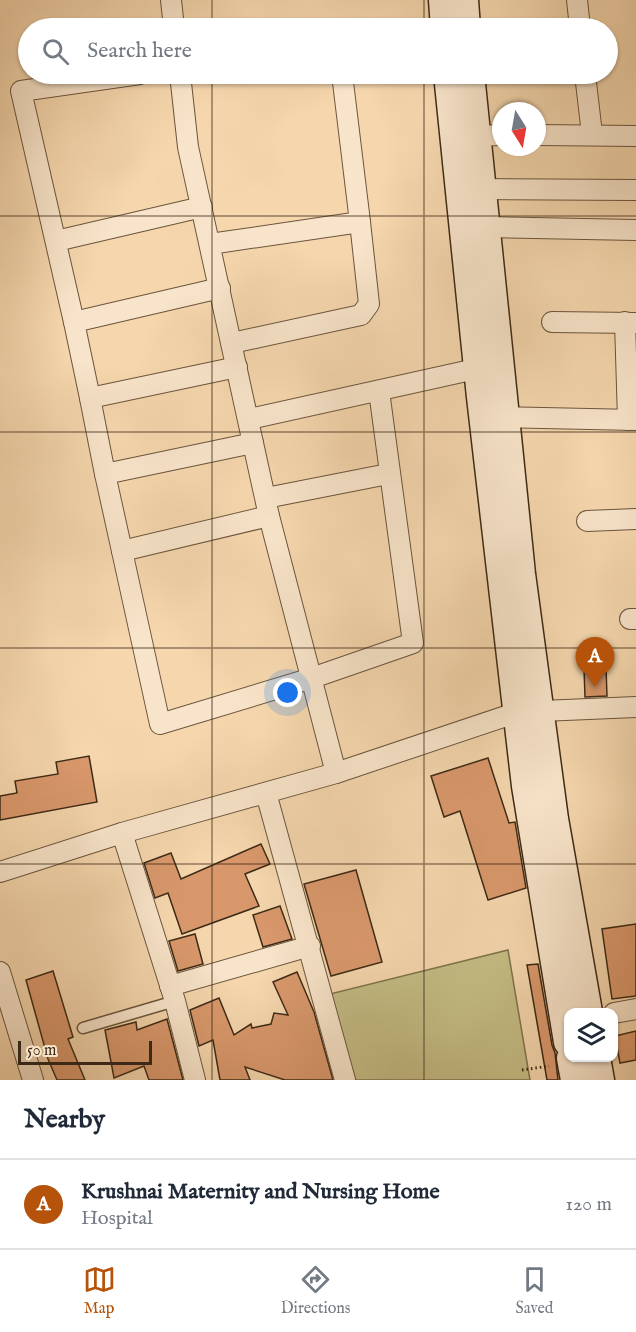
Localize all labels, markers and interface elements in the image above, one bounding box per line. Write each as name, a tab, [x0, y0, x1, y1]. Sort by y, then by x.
search box	[18, 18, 618, 84]
icon: search	[39, 35, 72, 68]
text: Search here	[87, 37, 192, 65]
north arrow	[492, 102, 546, 156]
pin: A	[576, 638, 614, 687]
your location	[273, 678, 302, 707]
map controls	[564, 1008, 618, 1062]
button: layers	[564, 1008, 618, 1062]
scale bar	[18, 1038, 152, 1066]
text: 50 m	[27, 1041, 56, 1061]
text: Nearby	[24, 1103, 105, 1136]
text: Krushnai Maternity and Nursing Home	[81, 1178, 440, 1206]
text: A	[37, 1192, 50, 1217]
text: 120 m	[566, 1192, 612, 1217]
text: Hospital	[81, 1206, 153, 1231]
tab: Map	[83, 1263, 116, 1319]
tab: Directions	[281, 1263, 350, 1319]
tab: Saved	[516, 1263, 553, 1319]

